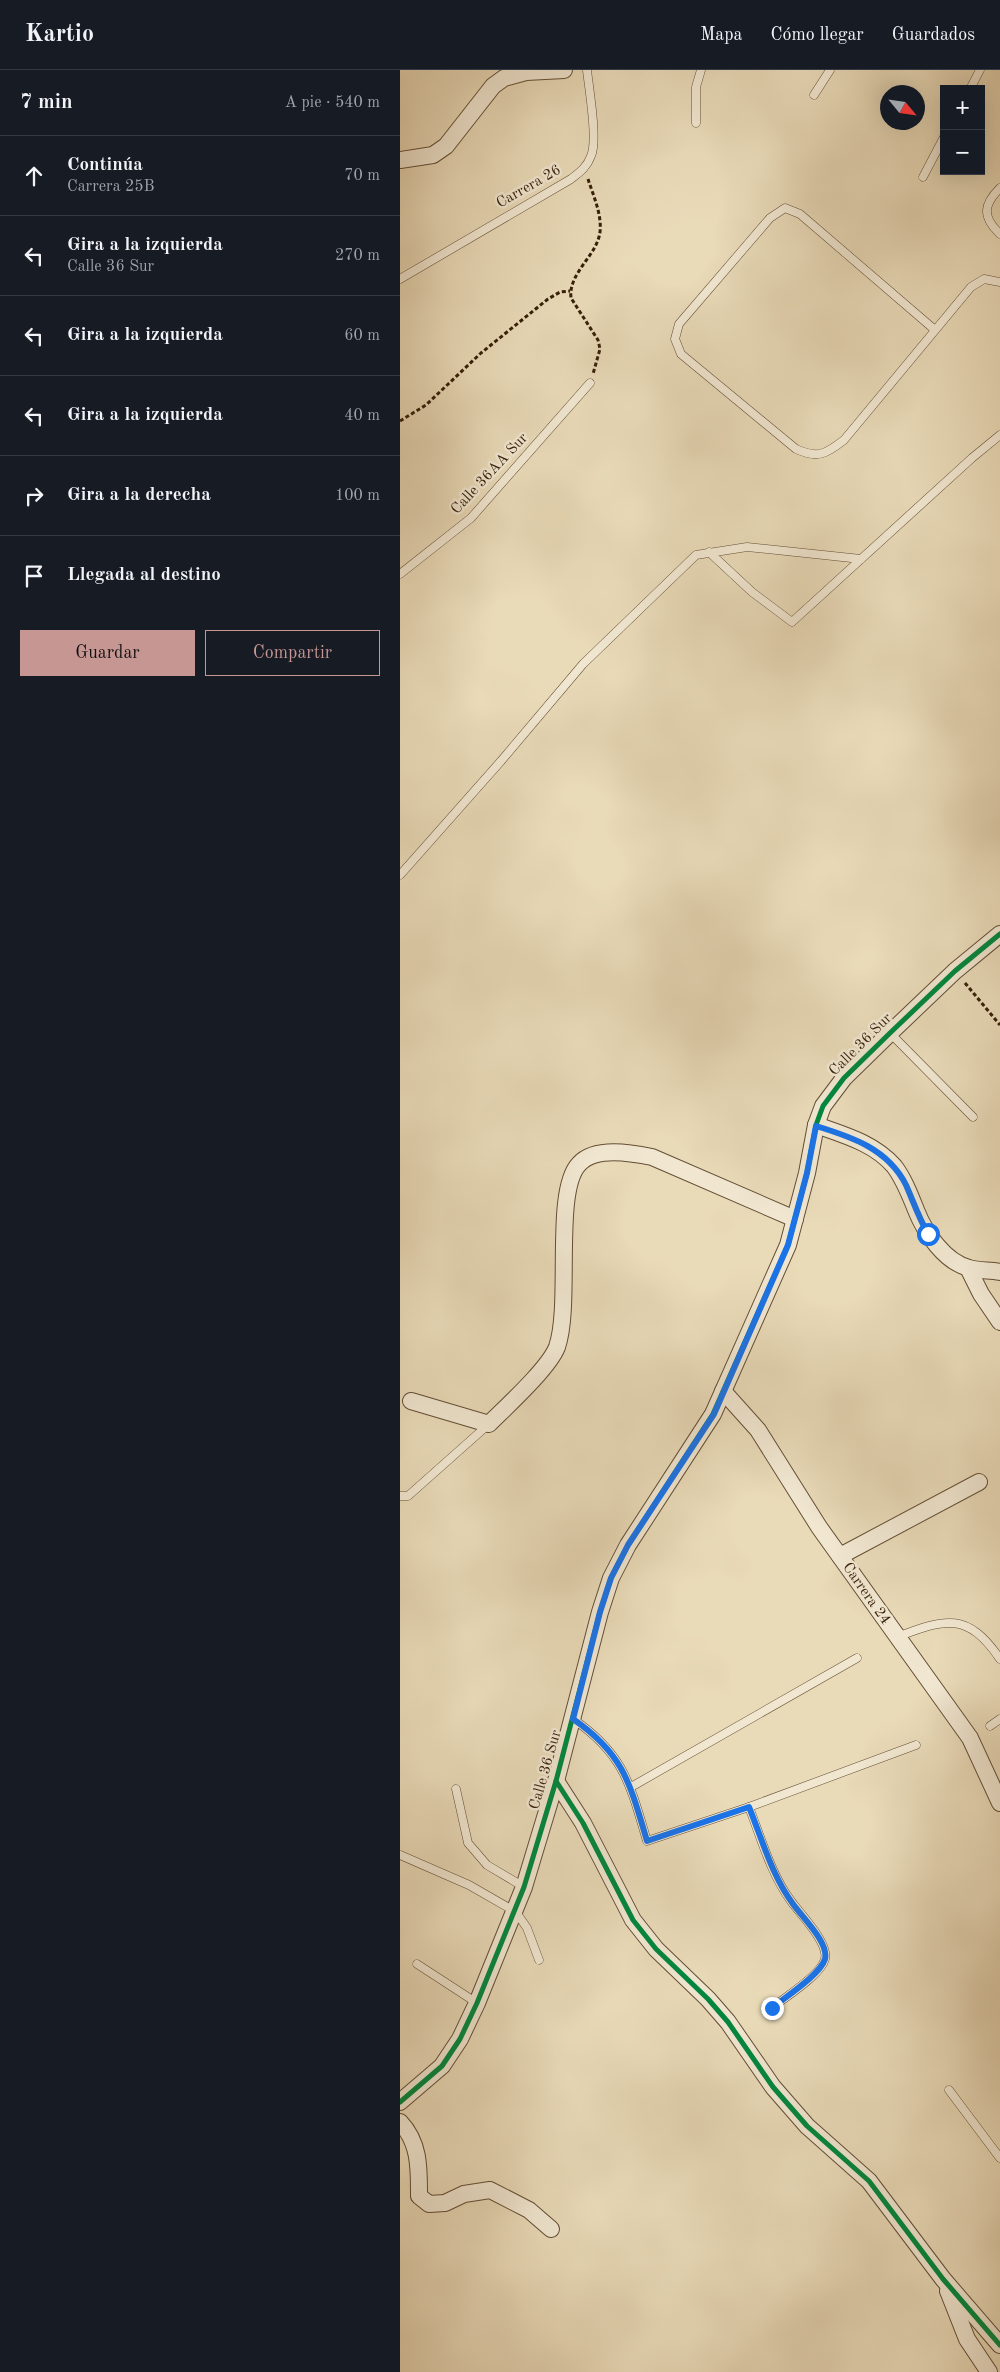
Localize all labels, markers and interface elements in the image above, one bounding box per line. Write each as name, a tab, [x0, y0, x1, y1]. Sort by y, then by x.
text: Kartio	[25, 23, 94, 47]
text: Mapa	[700, 26, 742, 44]
text: Cómo llegar	[770, 26, 864, 44]
text: Guardados	[892, 26, 975, 44]
north arrow	[880, 85, 925, 130]
map controls	[940, 85, 985, 175]
button: +	[940, 85, 985, 130]
text: 7 min	[20, 92, 73, 113]
text: A pie · 540 m	[285, 95, 380, 111]
button: −	[940, 130, 985, 175]
text: Continúa	[67, 156, 143, 175]
icon: ahead	[20, 162, 48, 190]
street label: Carrera 26	[494, 163, 564, 211]
text: 70 m	[344, 168, 380, 184]
text: Carrera 25B	[67, 179, 155, 195]
text: Gira a la izquierda	[67, 236, 223, 255]
icon: left	[20, 242, 48, 270]
text: 270 m	[335, 248, 380, 264]
text: Calle 36 Sur	[67, 259, 154, 275]
icon: left	[20, 322, 48, 350]
text: Gira a la izquierda	[67, 326, 223, 345]
text: 60 m	[344, 328, 380, 344]
icon: left	[20, 402, 48, 430]
text: Gira a la izquierda	[67, 406, 223, 425]
text: 40 m	[344, 408, 380, 424]
street label: Calle 36AA Sur	[449, 431, 531, 517]
icon: right	[20, 482, 48, 510]
text: Gira a la derecha	[67, 486, 211, 505]
text: 100 m	[335, 488, 380, 504]
icon: arrive	[20, 562, 48, 590]
text: Llegada al destino	[67, 566, 221, 585]
button: Guardar	[20, 630, 195, 676]
button: Compartir	[205, 630, 380, 676]
street label: Calle 36 Sur	[827, 1011, 895, 1079]
route start	[917, 1223, 940, 1246]
street label: Carrera 24	[839, 1560, 893, 1628]
street label: Calle 36 Sur	[528, 1729, 564, 1811]
route end	[761, 1997, 784, 2020]

